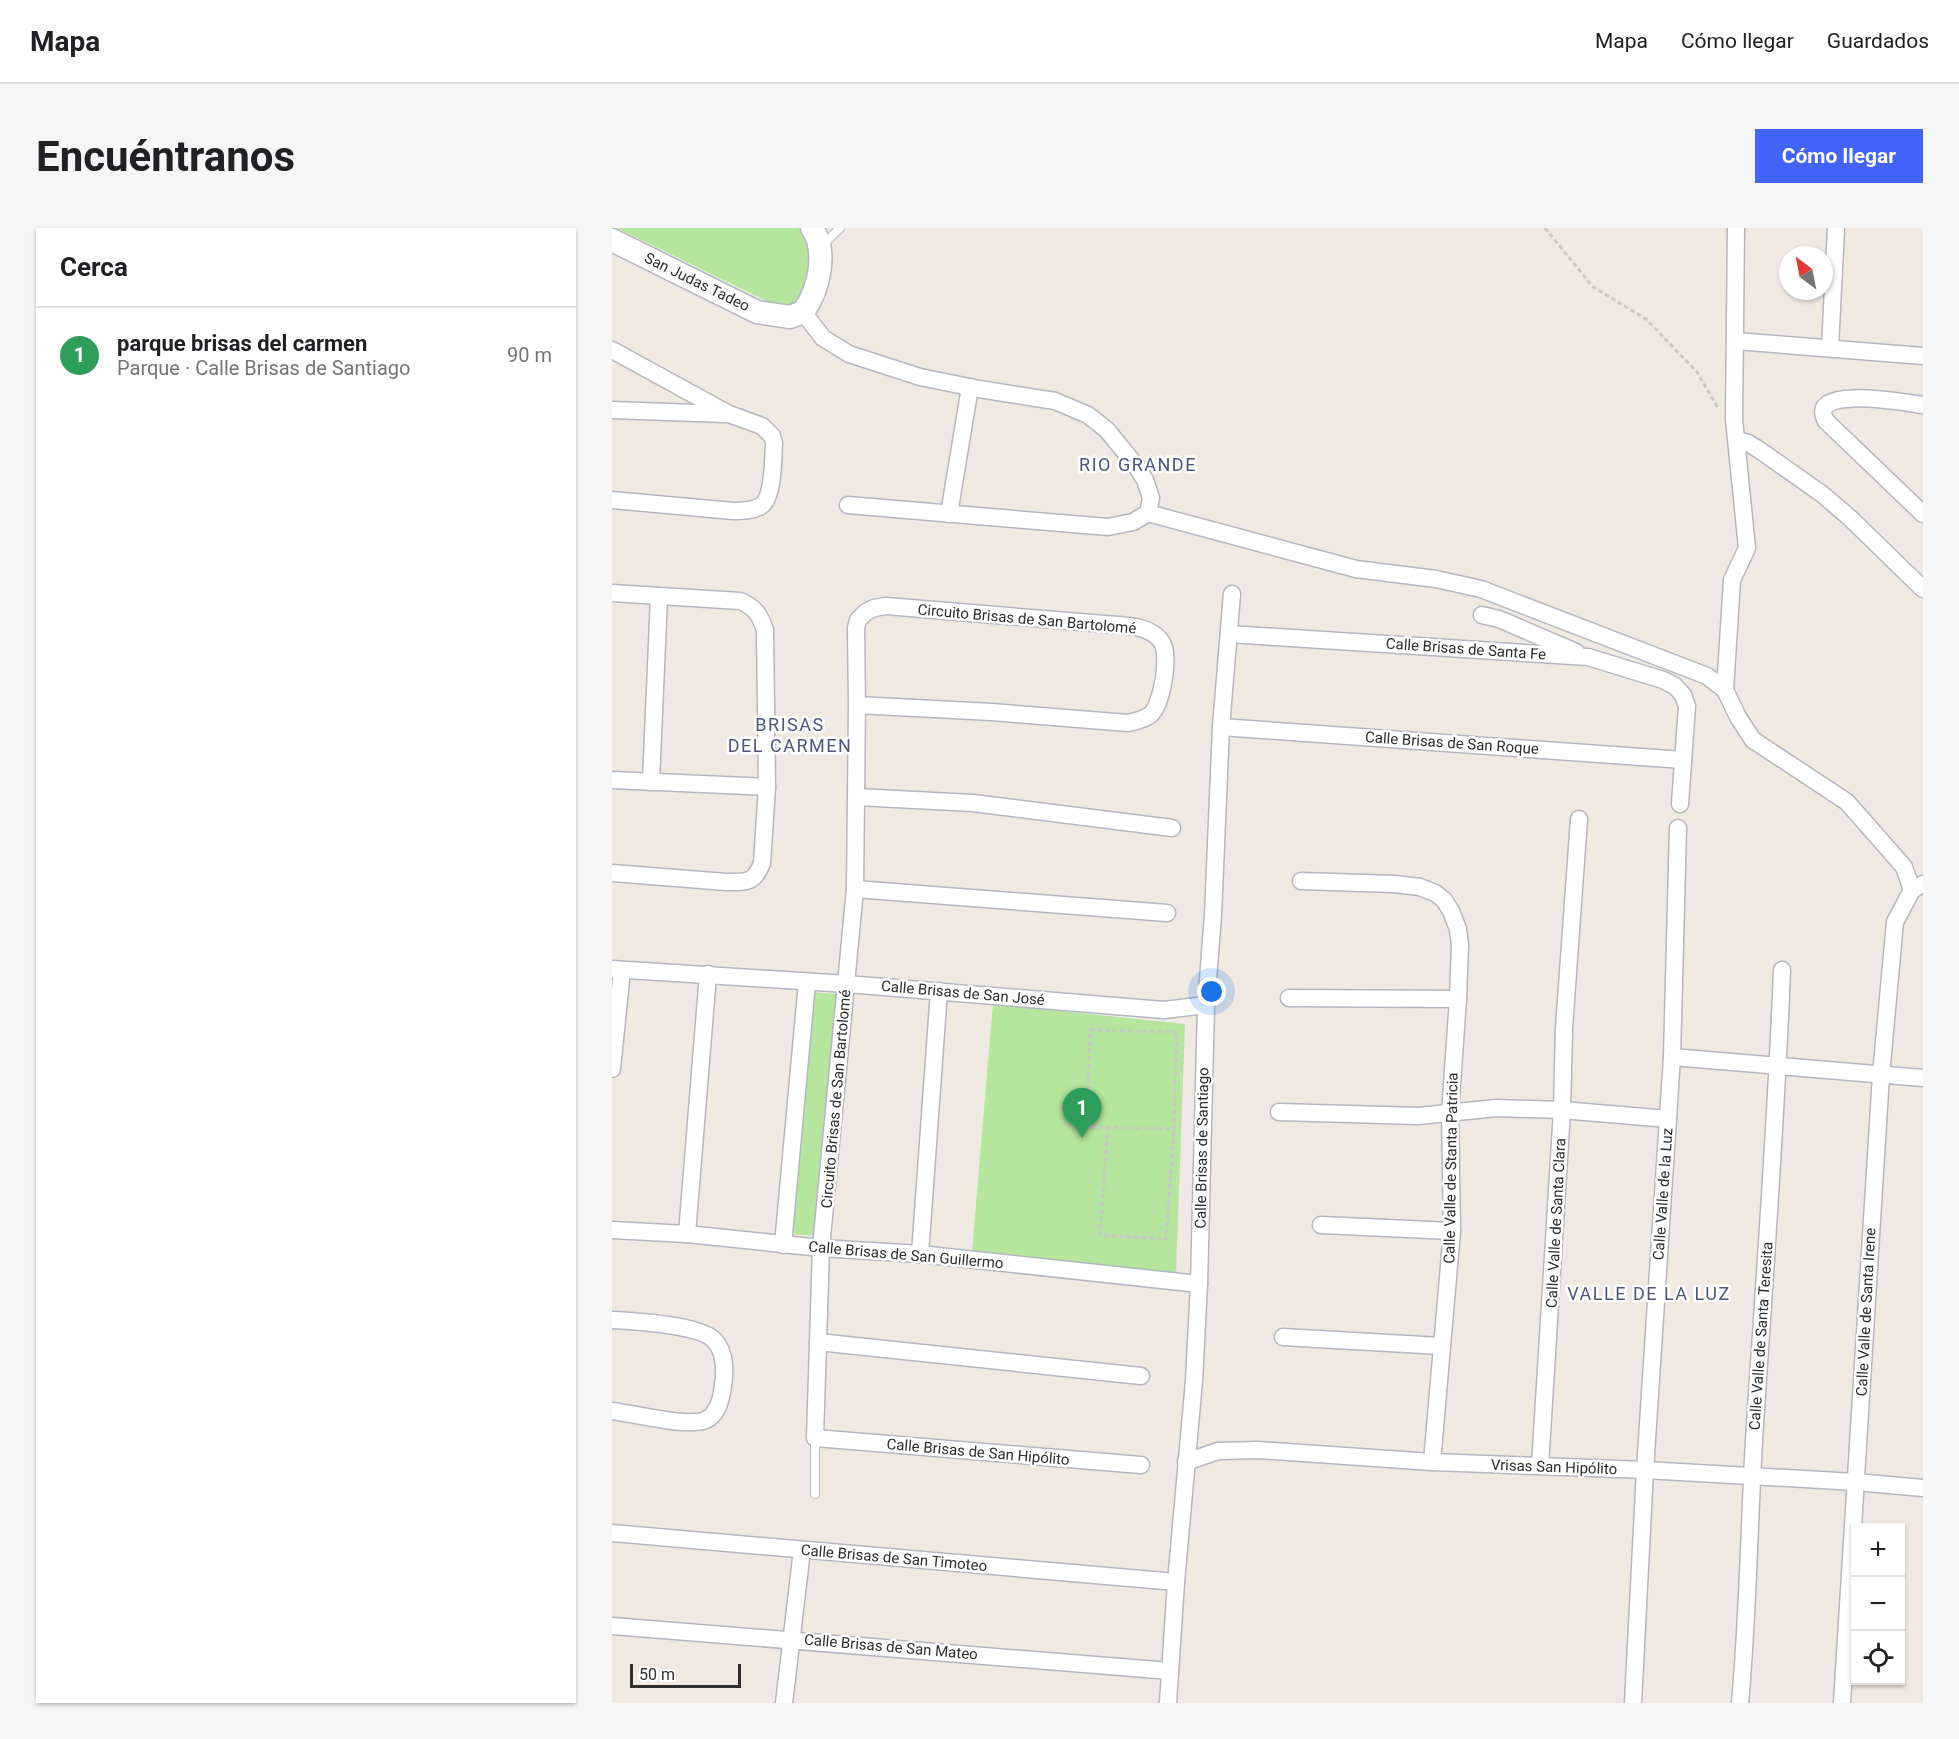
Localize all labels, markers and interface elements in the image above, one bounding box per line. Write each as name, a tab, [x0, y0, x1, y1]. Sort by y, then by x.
text: Mapa	[30, 25, 100, 58]
text: Mapa	[1595, 29, 1648, 53]
text: Cómo llegar	[1681, 29, 1794, 53]
text: Guardados	[1827, 29, 1929, 53]
button: Cómo llegar	[1755, 129, 1923, 183]
text: Encuéntranos	[36, 132, 295, 181]
north arrow	[1779, 246, 1833, 300]
street label: San Judas Tadeo	[642, 249, 752, 315]
text: Cerca	[60, 252, 128, 282]
text: parque brisas del carmen	[117, 331, 367, 356]
text: 1	[74, 343, 85, 367]
text: 90 m	[507, 343, 552, 367]
text: Parque · Calle Brisas de Santiago	[117, 356, 410, 380]
district label: RIO GRANDE	[1079, 454, 1197, 475]
street label: Circuito Brisas de San Bartolomé	[917, 600, 1137, 638]
street label: Calle Brisas de Santa Fe	[1385, 634, 1547, 664]
district label: BRISAS DEL CARMEN	[728, 714, 852, 756]
street label: Calle Brisas de San Roque	[1365, 728, 1539, 758]
street label: Calle Brisas de San José	[880, 977, 1046, 1009]
your location	[1197, 977, 1226, 1006]
street label: Circuito Brisas de San Bartolomé	[817, 989, 855, 1209]
street label: Calle Brisas de Santiago	[1192, 1067, 1212, 1229]
street label: Calle Valle de Stanta Patricia	[1440, 1072, 1462, 1264]
pin: 1	[1062, 1088, 1102, 1138]
street label: Calle Valle de la Luz	[1649, 1127, 1677, 1261]
street label: Calle Valle de Santa Clara	[1543, 1138, 1569, 1308]
street label: Calle Valle de Santa Irene	[1853, 1227, 1879, 1397]
street label: Calle Brisas de San Guillermo	[808, 1238, 1004, 1272]
street label: Calle Valle de Santa Teresita	[1745, 1241, 1777, 1431]
district label: VALLE DE LA LUZ	[1567, 1283, 1731, 1304]
street label: Calle Brisas de San Hipólito	[886, 1435, 1070, 1469]
street label: Vrisas San Hipólito	[1491, 1456, 1617, 1478]
map controls	[1851, 1523, 1905, 1685]
button: +	[1851, 1523, 1905, 1577]
street label: Calle Brisas de San Timoteo	[800, 1541, 988, 1575]
button: −	[1851, 1577, 1905, 1631]
street label: Calle Brisas de San Mateo	[803, 1630, 979, 1664]
button: locate	[1851, 1631, 1905, 1685]
scale bar	[630, 1661, 741, 1688]
text: 50 m	[639, 1665, 675, 1684]

